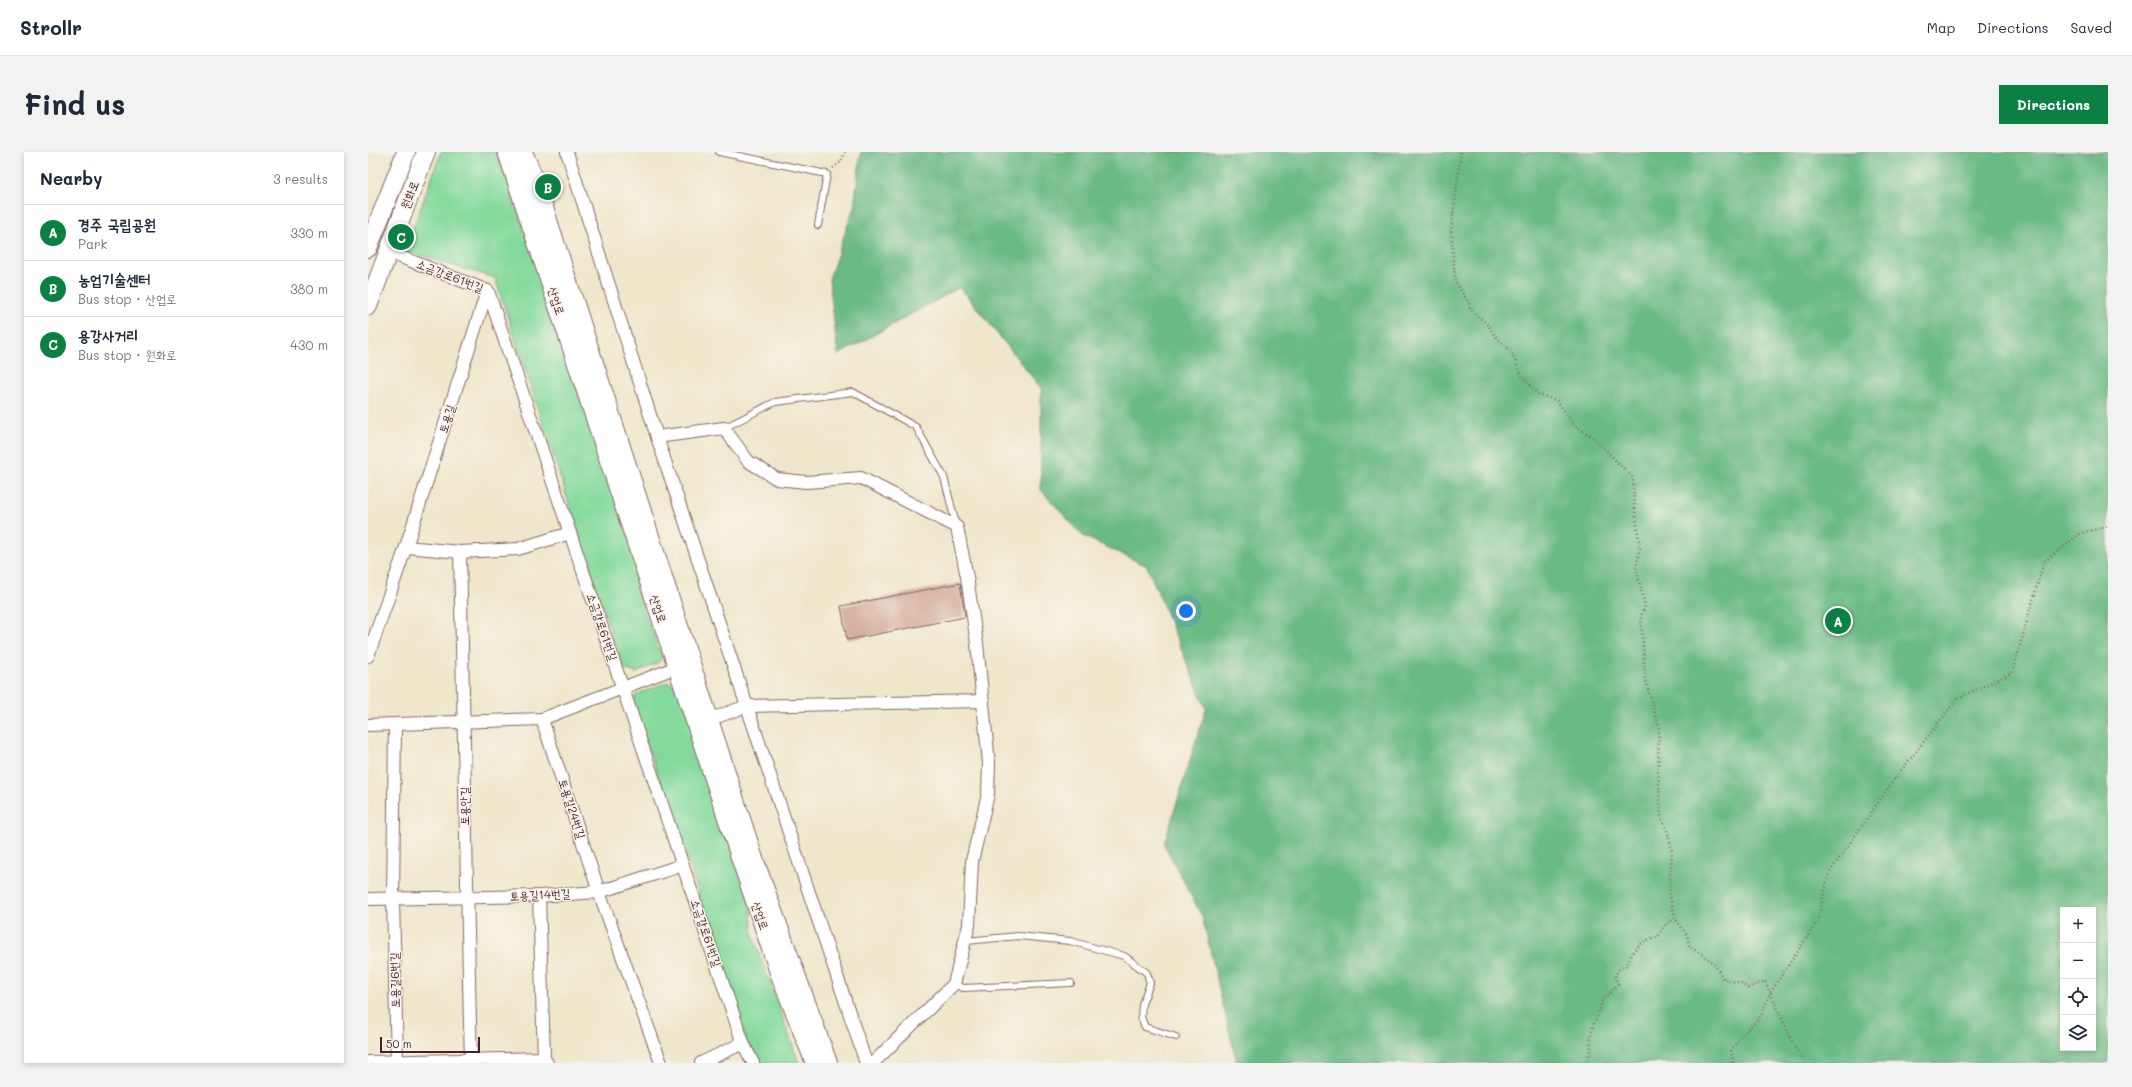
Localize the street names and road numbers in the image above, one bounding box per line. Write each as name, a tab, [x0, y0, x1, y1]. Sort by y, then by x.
street label: 원화로	[396, 178, 422, 211]
street label: 소금강로61번길	[415, 255, 486, 295]
street label: 산업로	[545, 284, 569, 317]
street label: 토용길	[434, 402, 458, 435]
street label: 소금강로61번길	[584, 591, 622, 663]
street label: 산업로	[647, 592, 671, 625]
street label: 토용길24번길	[556, 777, 590, 841]
street label: 토용안길	[456, 786, 472, 825]
street label: 토용길14번길	[509, 884, 571, 904]
street label: 소금강로61번길	[688, 897, 726, 969]
street label: 산업로	[749, 899, 773, 932]
street label: 토용길6번길	[386, 952, 402, 1008]

